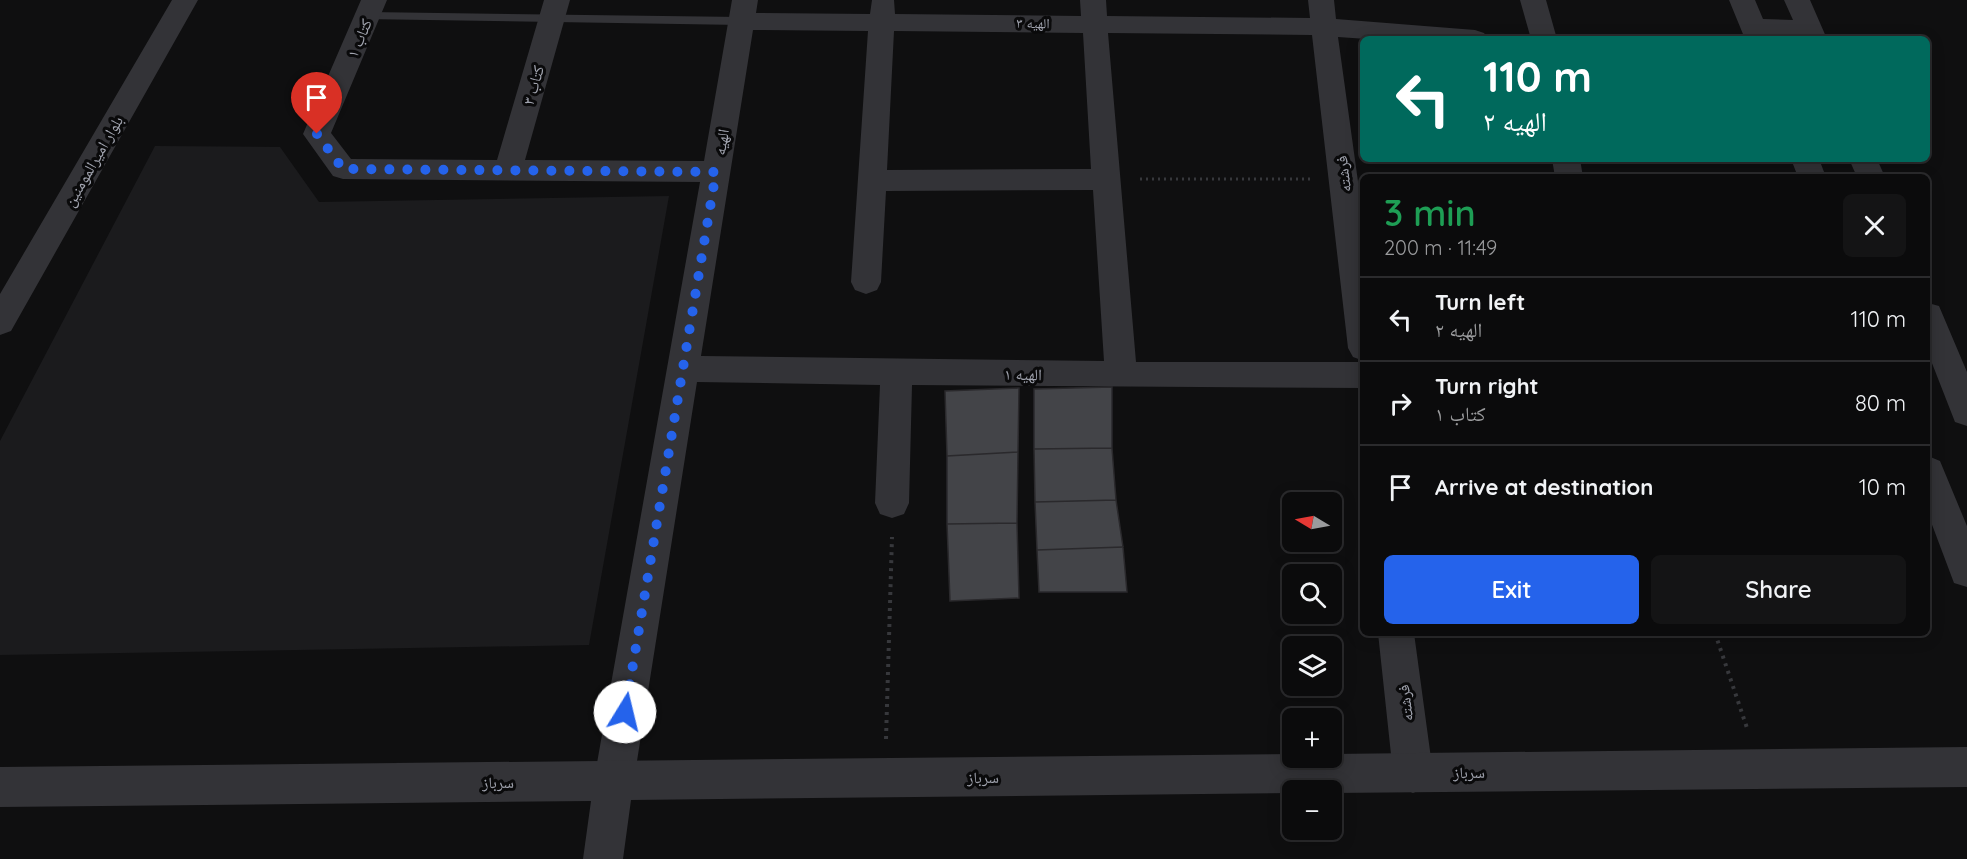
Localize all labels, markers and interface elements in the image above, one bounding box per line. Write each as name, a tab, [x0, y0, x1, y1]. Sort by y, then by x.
street label: الهیه ۳	[1016, 14, 1050, 32]
street label: کتاب ۱	[342, 15, 376, 60]
text: 110 m	[1483, 50, 1592, 103]
icon: left	[1384, 60, 1462, 138]
street label: کتاب ۳	[518, 63, 548, 107]
pin	[291, 72, 342, 134]
icon: arrive	[300, 81, 333, 114]
text: الهیه ۲	[1483, 104, 1547, 138]
street label: بلوار امیرالمومنین	[59, 112, 128, 211]
street label: الهیه	[709, 127, 733, 157]
street label: فرشته	[1331, 155, 1355, 193]
text: 3 min	[1384, 190, 1476, 235]
button: close	[1843, 194, 1906, 257]
text: 200 m · 11:49	[1384, 235, 1497, 260]
text: Turn left	[1435, 288, 1525, 316]
icon: left	[1384, 303, 1417, 336]
text: 110 m	[1851, 305, 1906, 333]
text: الهیه ۲	[1435, 317, 1482, 342]
street label: الهیه ۱	[1004, 364, 1042, 384]
text: Turn right	[1435, 372, 1539, 400]
icon: right	[1384, 387, 1417, 420]
text: 80 m	[1855, 389, 1906, 417]
text: کتاب ۱	[1435, 401, 1485, 426]
icon: arrive	[1384, 471, 1417, 504]
text: Arrive at destination	[1435, 473, 1653, 501]
text: 10 m	[1859, 473, 1906, 501]
north arrow	[1282, 492, 1342, 552]
map controls	[1282, 492, 1342, 840]
button: Exit	[1384, 555, 1639, 624]
button: Share	[1651, 555, 1906, 624]
button: search	[1282, 564, 1342, 624]
button: layers	[1282, 636, 1342, 696]
position arrow	[593, 680, 657, 744]
street label: فرشته	[1393, 684, 1417, 722]
button: +	[1282, 708, 1342, 768]
street label: سرباز	[1452, 762, 1485, 782]
street label: سرباز	[966, 767, 999, 787]
street label: سرباز	[481, 772, 514, 792]
button: −	[1282, 780, 1342, 840]

